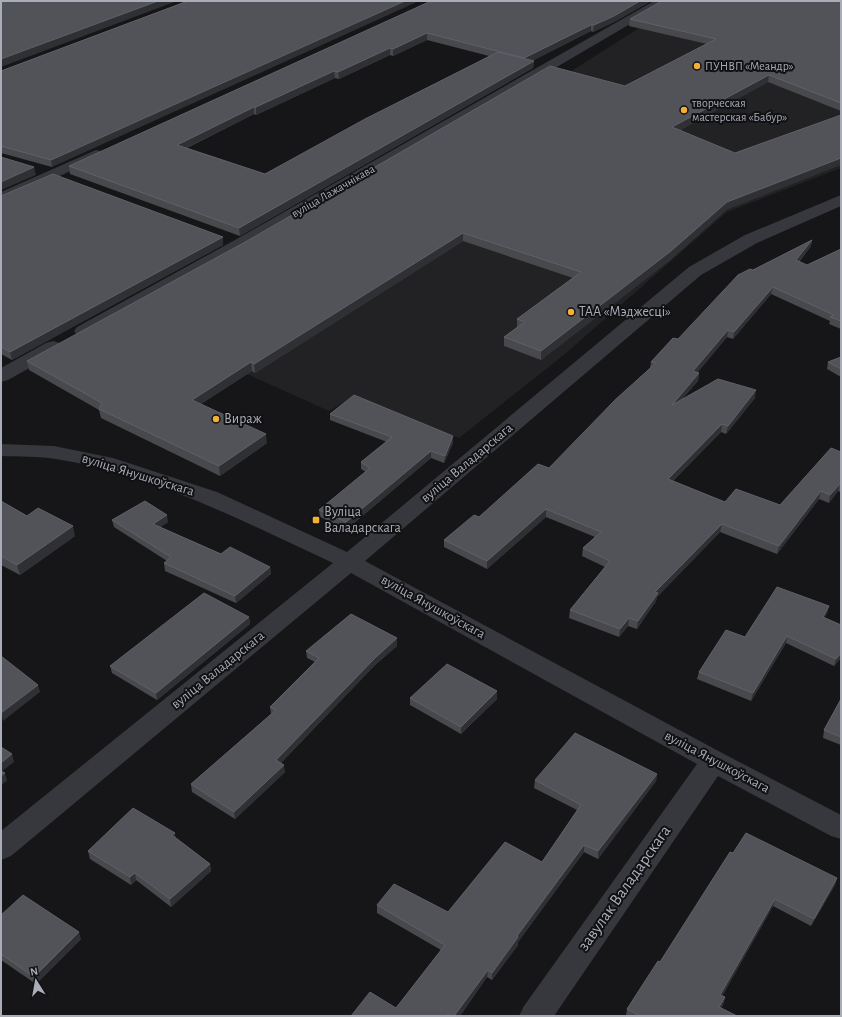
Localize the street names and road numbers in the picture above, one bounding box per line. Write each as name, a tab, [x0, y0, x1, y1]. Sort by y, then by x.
street label: вуліца Лажачнікава	[289, 162, 378, 221]
street label: вуліца Валадарскага	[418, 420, 516, 505]
street label: вуліца Янушкоўскага	[80, 451, 196, 499]
street label: вуліца Янушкоўскага	[379, 573, 488, 642]
street label: вуліца Валадарскага	[169, 628, 268, 712]
street label: вуліца Янушкоўскага	[662, 728, 772, 796]
street label: завулак Валадарскага	[574, 822, 675, 954]

